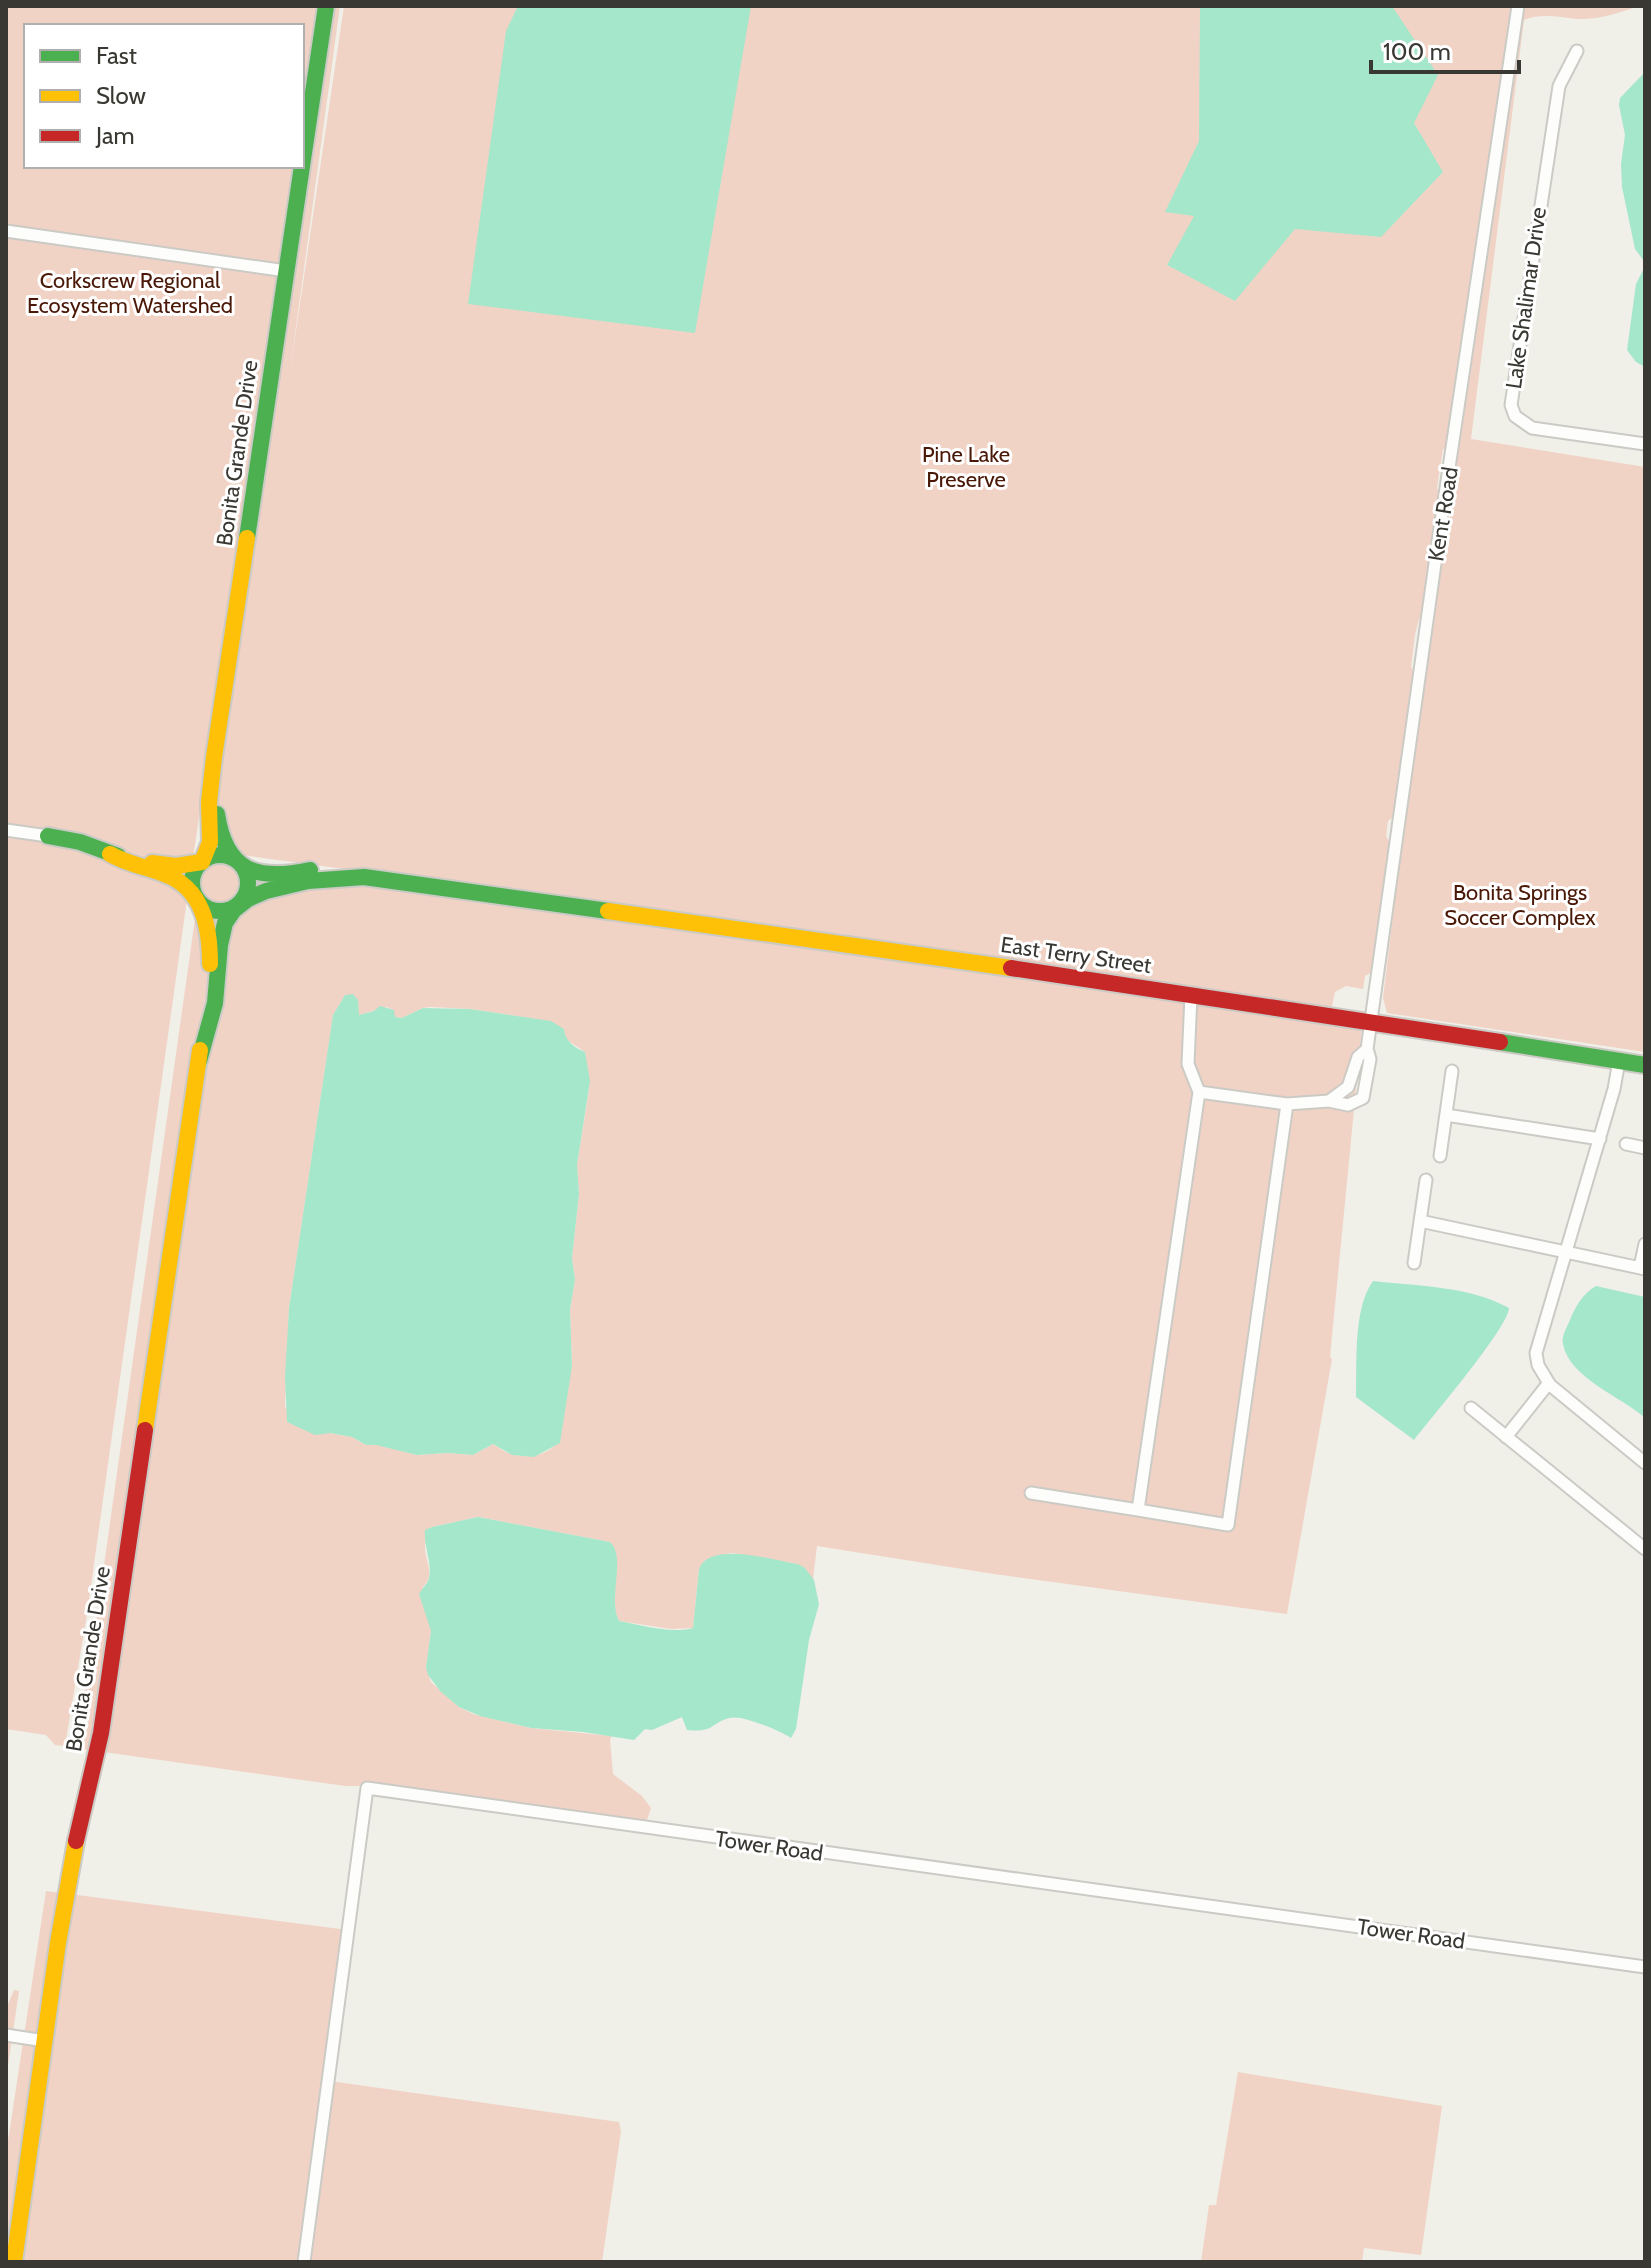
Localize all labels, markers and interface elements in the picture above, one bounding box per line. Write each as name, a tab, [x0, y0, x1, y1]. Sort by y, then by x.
legend	[24, 24, 304, 168]
scale bar	[1371, 24, 1519, 74]
text: 100 m	[1383, 37, 1451, 66]
text: Fast	[96, 41, 137, 70]
text: Slow	[96, 81, 146, 110]
text: Jam	[95, 121, 134, 150]
street label: Lake Shalimar Drive	[1500, 205, 1552, 391]
park label: Corkscrew Regional Ecosystem Watershed	[27, 267, 233, 319]
street label: Bonita Grande Drive	[211, 358, 263, 548]
park label: Pine Lake Preserve	[922, 441, 1010, 493]
street label: Kent Road	[1422, 465, 1464, 563]
park label: Bonita Springs Soccer Complex	[1444, 879, 1596, 931]
street label: East Terry Street	[999, 931, 1154, 979]
street label: Bonita Grande Drive	[60, 1564, 116, 1754]
street label: Tower Road	[713, 1825, 825, 1867]
street label: Tower Road	[1355, 1913, 1467, 1955]

